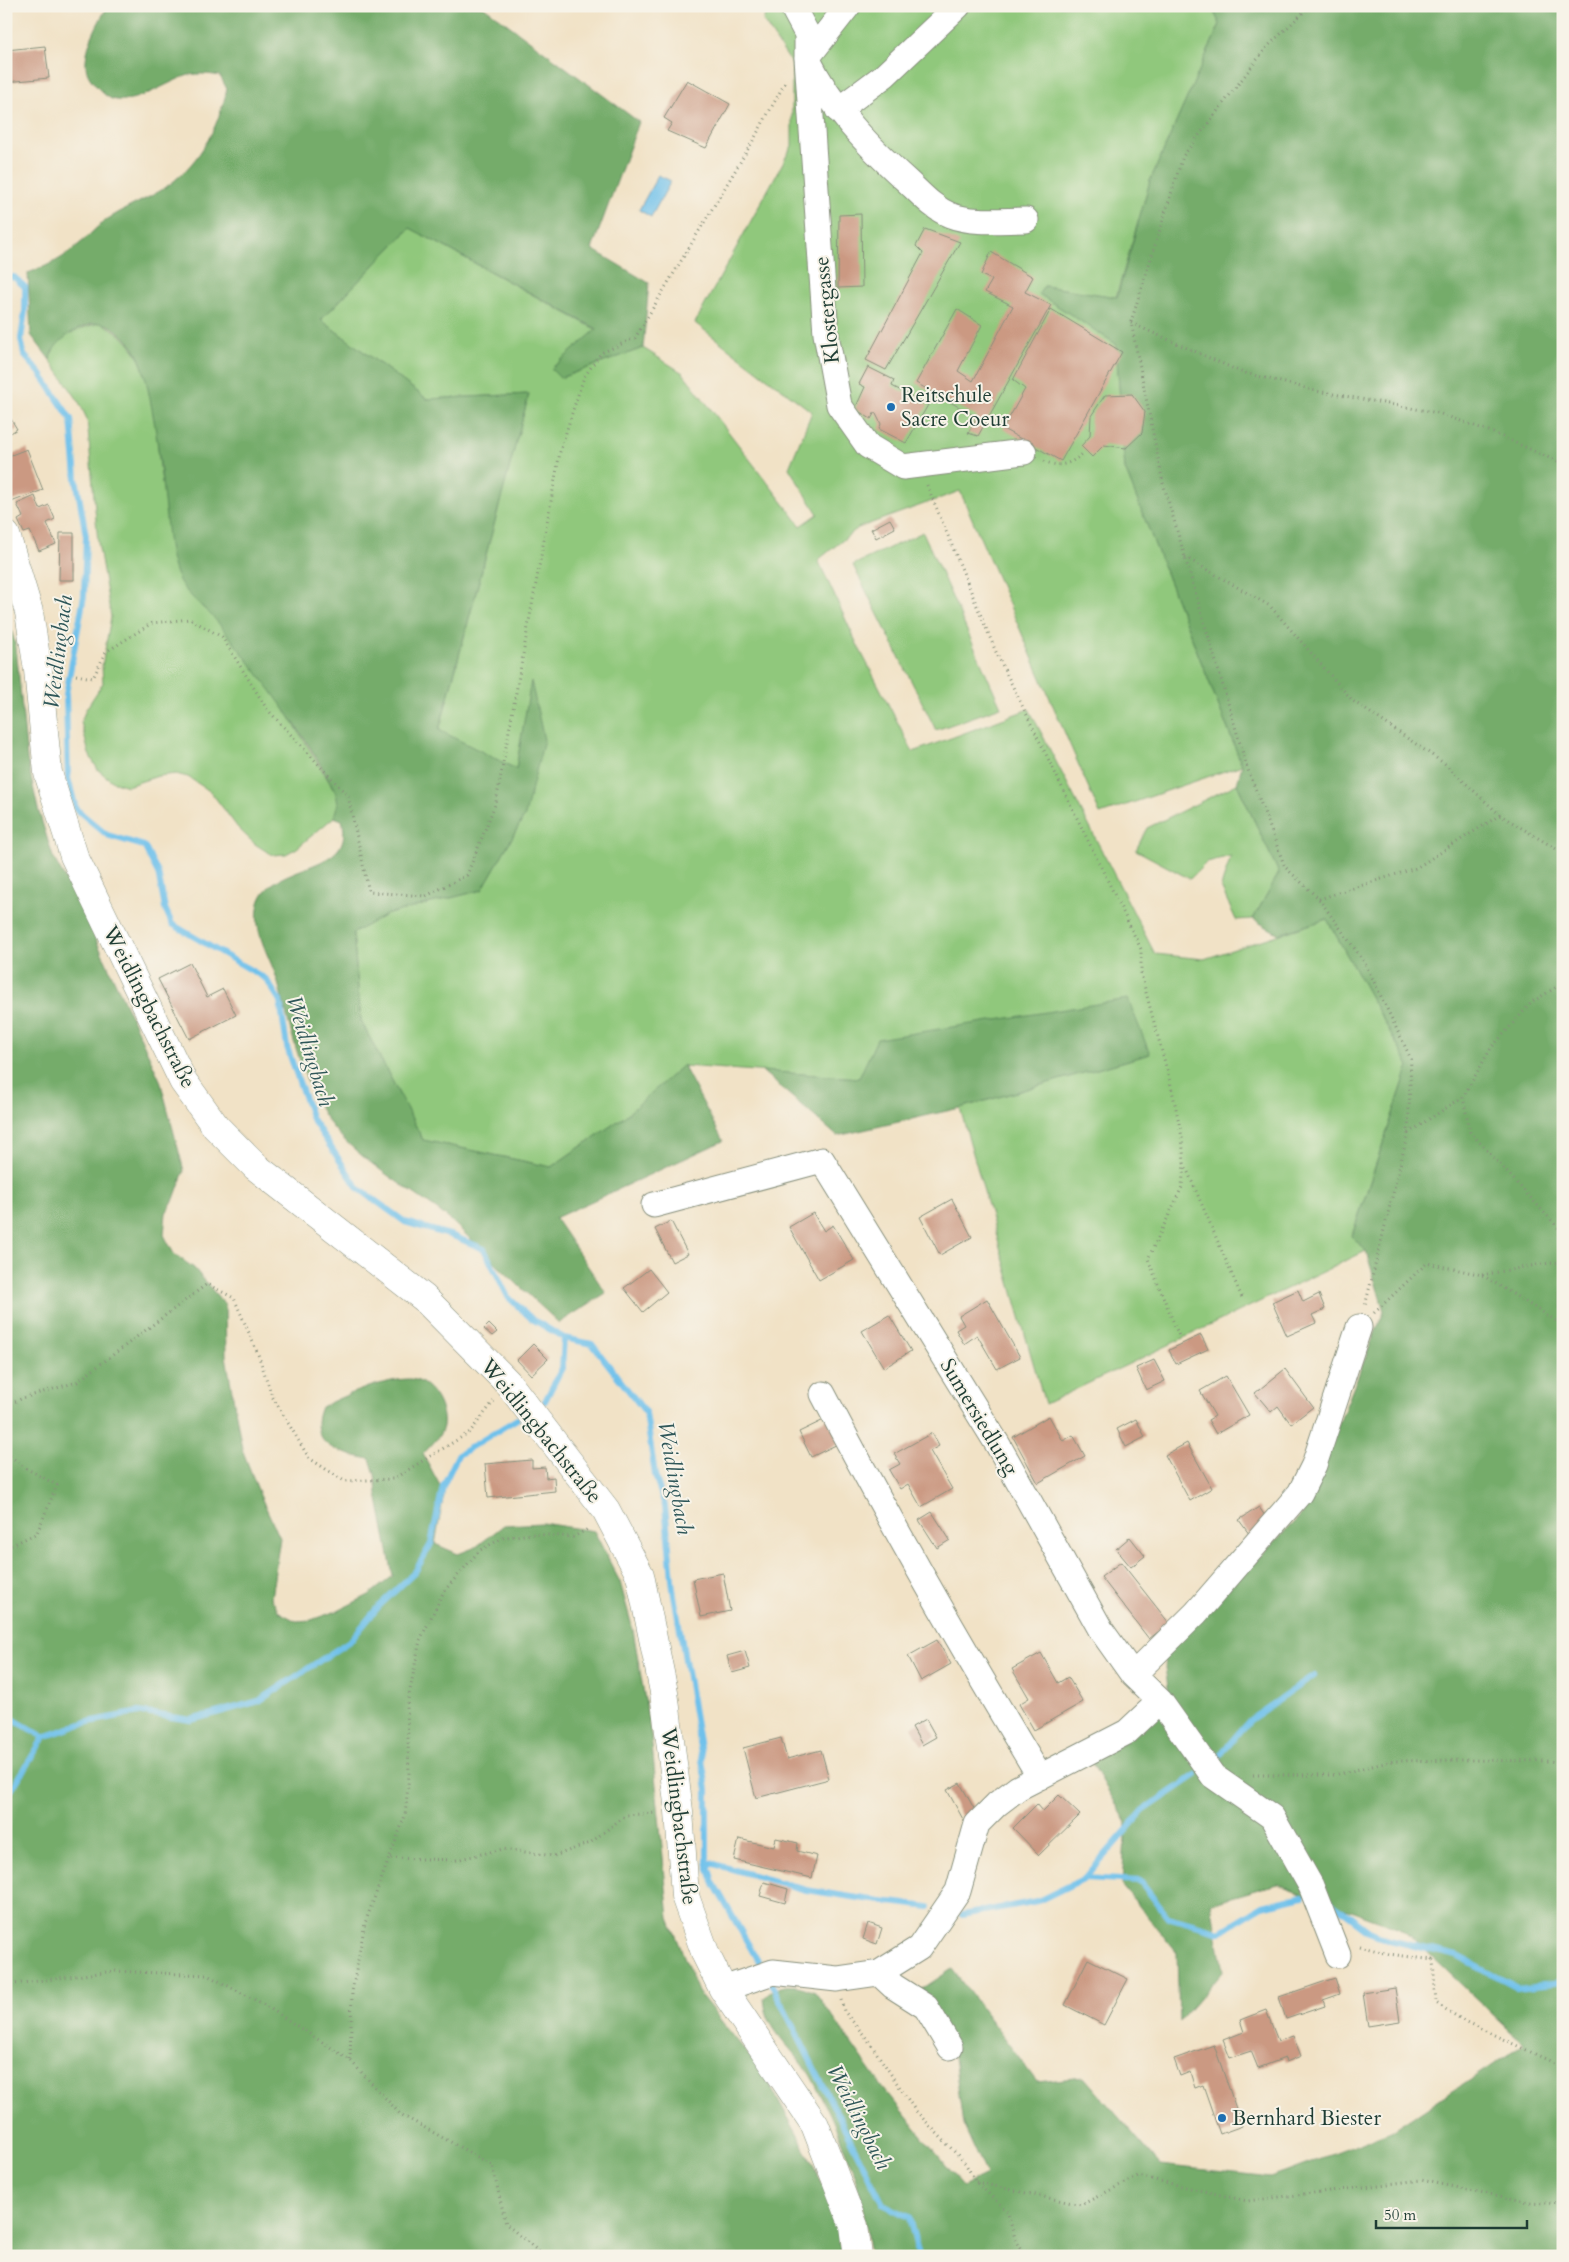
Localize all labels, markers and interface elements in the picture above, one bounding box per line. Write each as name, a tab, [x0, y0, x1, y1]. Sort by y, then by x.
street label: Klostergasse	[807, 255, 847, 365]
place label: Reitschule Sacre Coeur	[901, 381, 1009, 434]
marker: Reitschule Sacre Coeur	[885, 401, 897, 413]
water label: Weidlingbach	[36, 593, 80, 711]
street label: Weidlingbachstraße	[95, 920, 202, 1093]
water label: Weidlingbach	[279, 992, 341, 1111]
street label: Weidlingbachstraße	[473, 1352, 608, 1510]
street label: Sumersiedlung	[933, 1353, 1025, 1481]
water label: Weidlingbach	[650, 1419, 700, 1537]
street label: Weidlingbachstraße	[654, 1725, 704, 1906]
water label: Weidlingbach	[820, 2059, 899, 2175]
place label: Bernhard Biester	[1232, 2104, 1381, 2133]
marker: Bernhard Biester	[1216, 2112, 1228, 2124]
scale bar	[1376, 2197, 1528, 2229]
text: 50 m	[1384, 2205, 1416, 2225]

